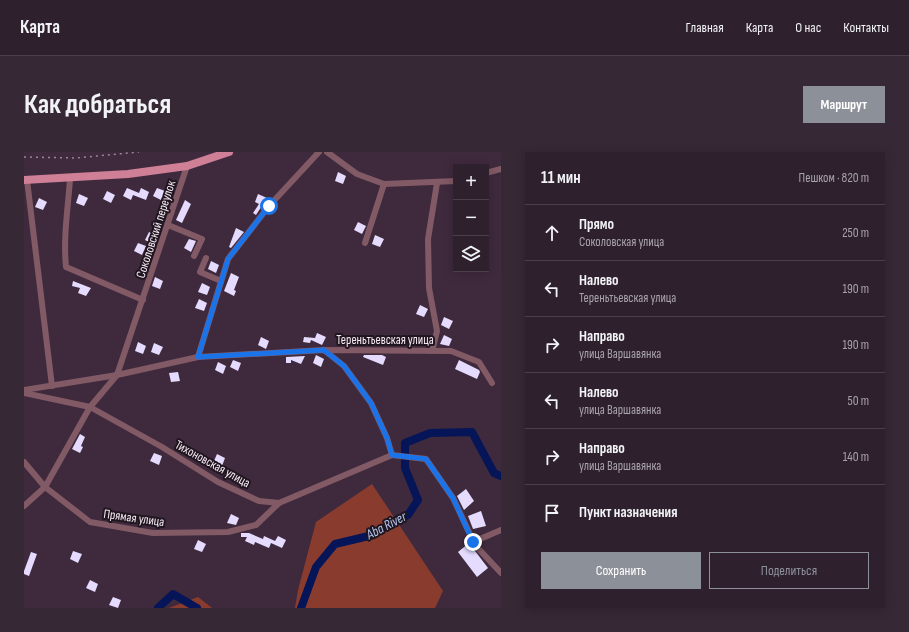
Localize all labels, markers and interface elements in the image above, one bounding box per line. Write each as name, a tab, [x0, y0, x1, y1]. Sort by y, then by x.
text: Карта	[20, 16, 60, 39]
text: Главная	[686, 19, 724, 36]
text: Карта	[746, 19, 773, 36]
text: О нас	[795, 19, 821, 36]
text: Контакты	[843, 19, 889, 36]
button: Маршрут	[803, 86, 885, 123]
text: Как добраться	[24, 88, 171, 121]
map controls	[453, 164, 489, 272]
button: +	[453, 164, 489, 200]
text: 11 мин	[541, 168, 581, 188]
text: Пешком · 820 m	[799, 170, 869, 186]
street label: Соколовский переулок	[133, 178, 179, 280]
route start	[260, 197, 278, 215]
button: −	[453, 200, 489, 236]
text: Прямо	[579, 215, 614, 234]
icon: ahead	[541, 222, 563, 244]
text: 250 m	[842, 225, 869, 241]
text: Соколовская улица	[579, 234, 664, 250]
button: layers	[453, 236, 489, 272]
text: Налево	[579, 271, 619, 290]
icon: left	[541, 278, 563, 300]
text: 190 m	[842, 281, 869, 297]
text: Тереньтьевская улица	[579, 290, 676, 306]
text: Направо	[579, 327, 625, 346]
street label: Тереньтьевская улица	[336, 332, 434, 348]
icon: right	[541, 334, 563, 356]
text: 190 m	[842, 337, 869, 353]
text: улица Варшавянка	[579, 346, 661, 362]
text: Налево	[579, 383, 619, 402]
icon: left	[541, 390, 563, 412]
text: 50 m	[848, 393, 869, 409]
text: улица Варшавянка	[579, 402, 661, 418]
street label: Тихоновская улица	[172, 437, 253, 491]
text: Направо	[579, 439, 625, 458]
icon: right	[541, 446, 563, 468]
text: 140 m	[843, 449, 869, 465]
text: улица Варшавянка	[579, 458, 661, 474]
icon: arrive	[541, 502, 563, 524]
text: Пункт назначения	[579, 503, 677, 522]
street label: Прямая улица	[102, 506, 165, 530]
water label: Aba River	[362, 507, 410, 544]
route end	[464, 533, 482, 551]
button: Сохранить	[541, 552, 701, 589]
button: Поделиться	[709, 552, 869, 589]

